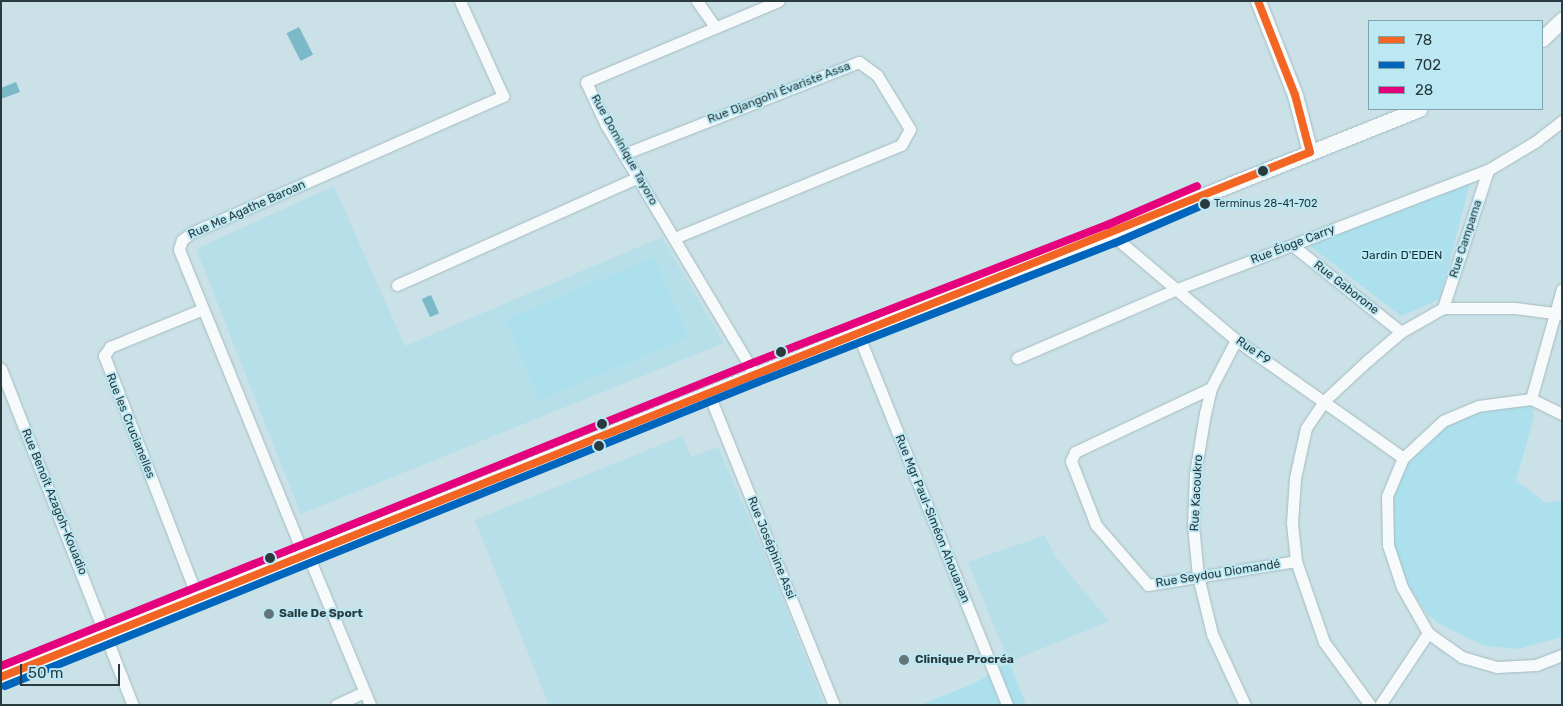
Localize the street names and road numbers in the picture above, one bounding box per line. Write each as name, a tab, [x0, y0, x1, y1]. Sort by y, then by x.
street label: Rue Djangohi Évariste Assa	[705, 59, 853, 127]
street label: Rue Dominique Tayoro	[587, 92, 661, 208]
street label: Rue Me Agathe Baroan	[186, 178, 308, 242]
street label: Rue Campama	[1447, 198, 1485, 280]
street label: Rue Éloge Carry	[1249, 222, 1337, 268]
street label: Rue Gaborone	[1310, 258, 1382, 318]
street label: Rue F9	[1233, 334, 1273, 368]
street label: Rue les Crucianelles	[102, 371, 158, 481]
street label: Rue Benoît Azagoh-Kouadio	[18, 427, 90, 577]
street label: Rue Mgr Paul-Siméon Ahouanan	[891, 432, 973, 606]
street label: Rue Kacoukro	[1188, 454, 1206, 532]
street label: Rue Joséphine Assi	[744, 495, 798, 601]
street label: Rue Seydou Diomandé	[1155, 557, 1281, 591]

